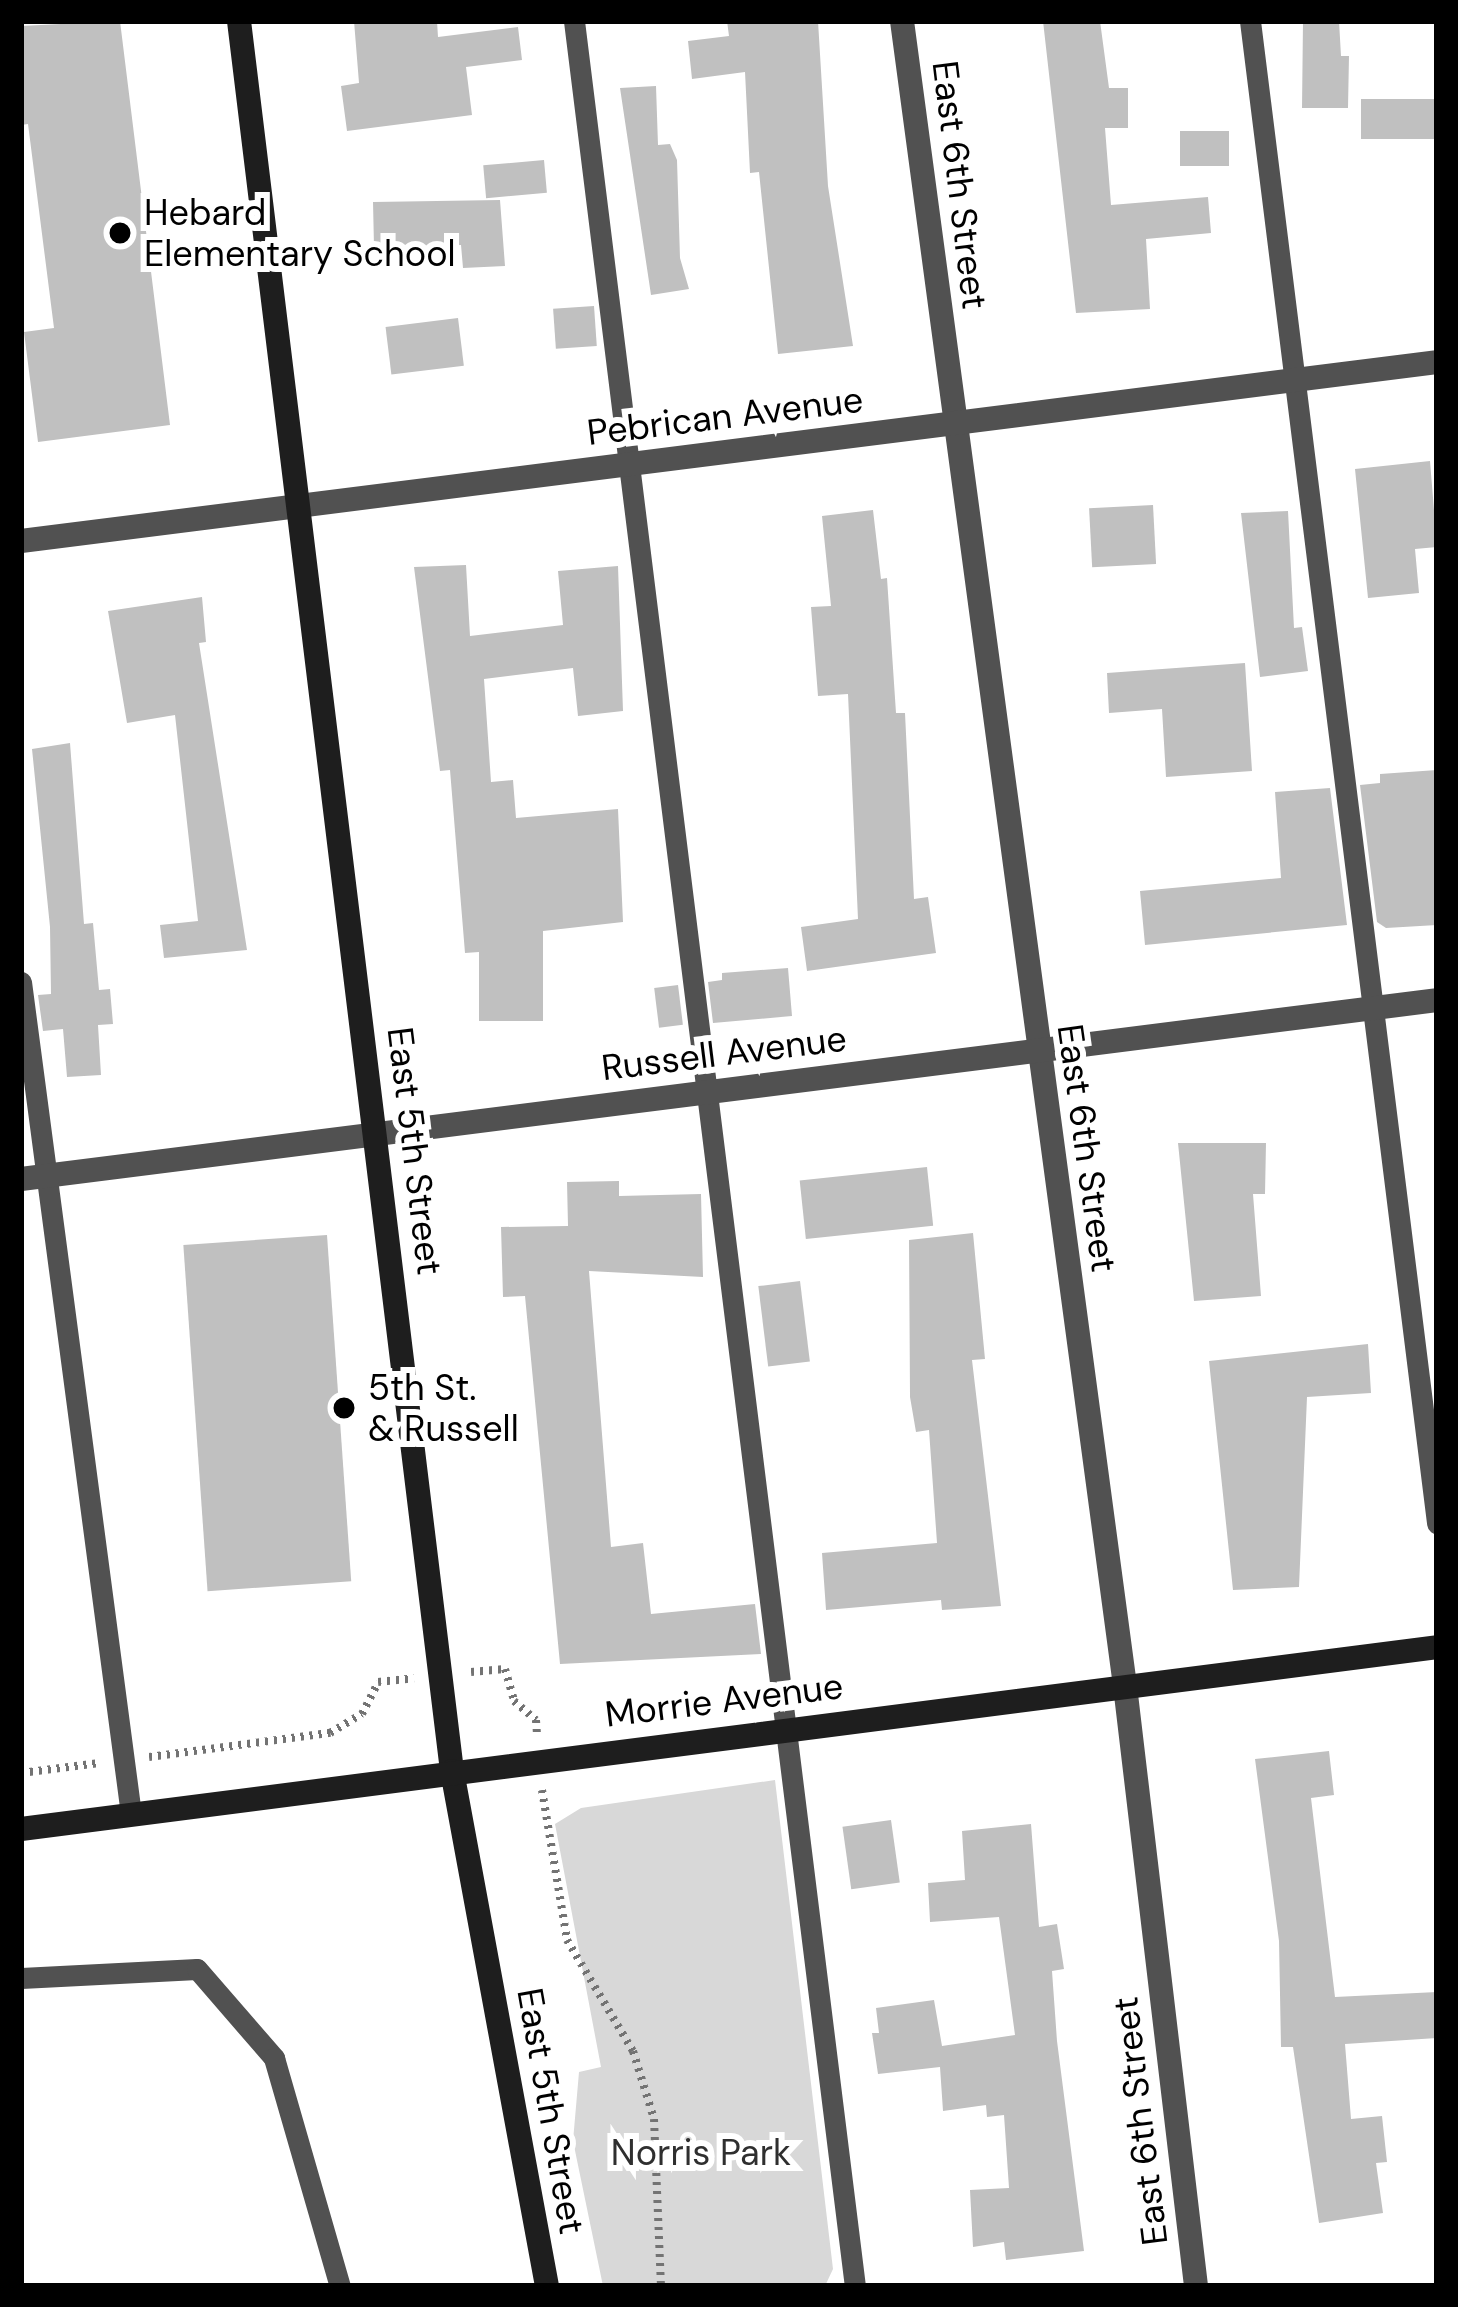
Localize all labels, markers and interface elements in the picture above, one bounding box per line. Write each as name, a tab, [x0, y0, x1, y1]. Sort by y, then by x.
street label: East 6th Street	[923, 58, 997, 312]
place label: Hebard Elementary School	[144, 190, 456, 275]
marker: Hebard Elementary School	[107, 220, 133, 246]
street label: Pebrican Avenue	[585, 378, 865, 454]
street label: Russell Avenue	[599, 1017, 849, 1089]
street label: East 6th Street	[1048, 1021, 1126, 1275]
street label: East 5th Street	[378, 1025, 452, 1277]
place label: 5th St. & Russell	[368, 1365, 519, 1450]
marker: 5th St. & Russell	[331, 1395, 357, 1421]
street label: Morrie Avenue	[603, 1664, 845, 1736]
street label: East 5th Street	[508, 1985, 594, 2237]
street label: East 6th Street	[1103, 1994, 1177, 2248]
park label: Norris Park	[611, 2131, 791, 2175]

